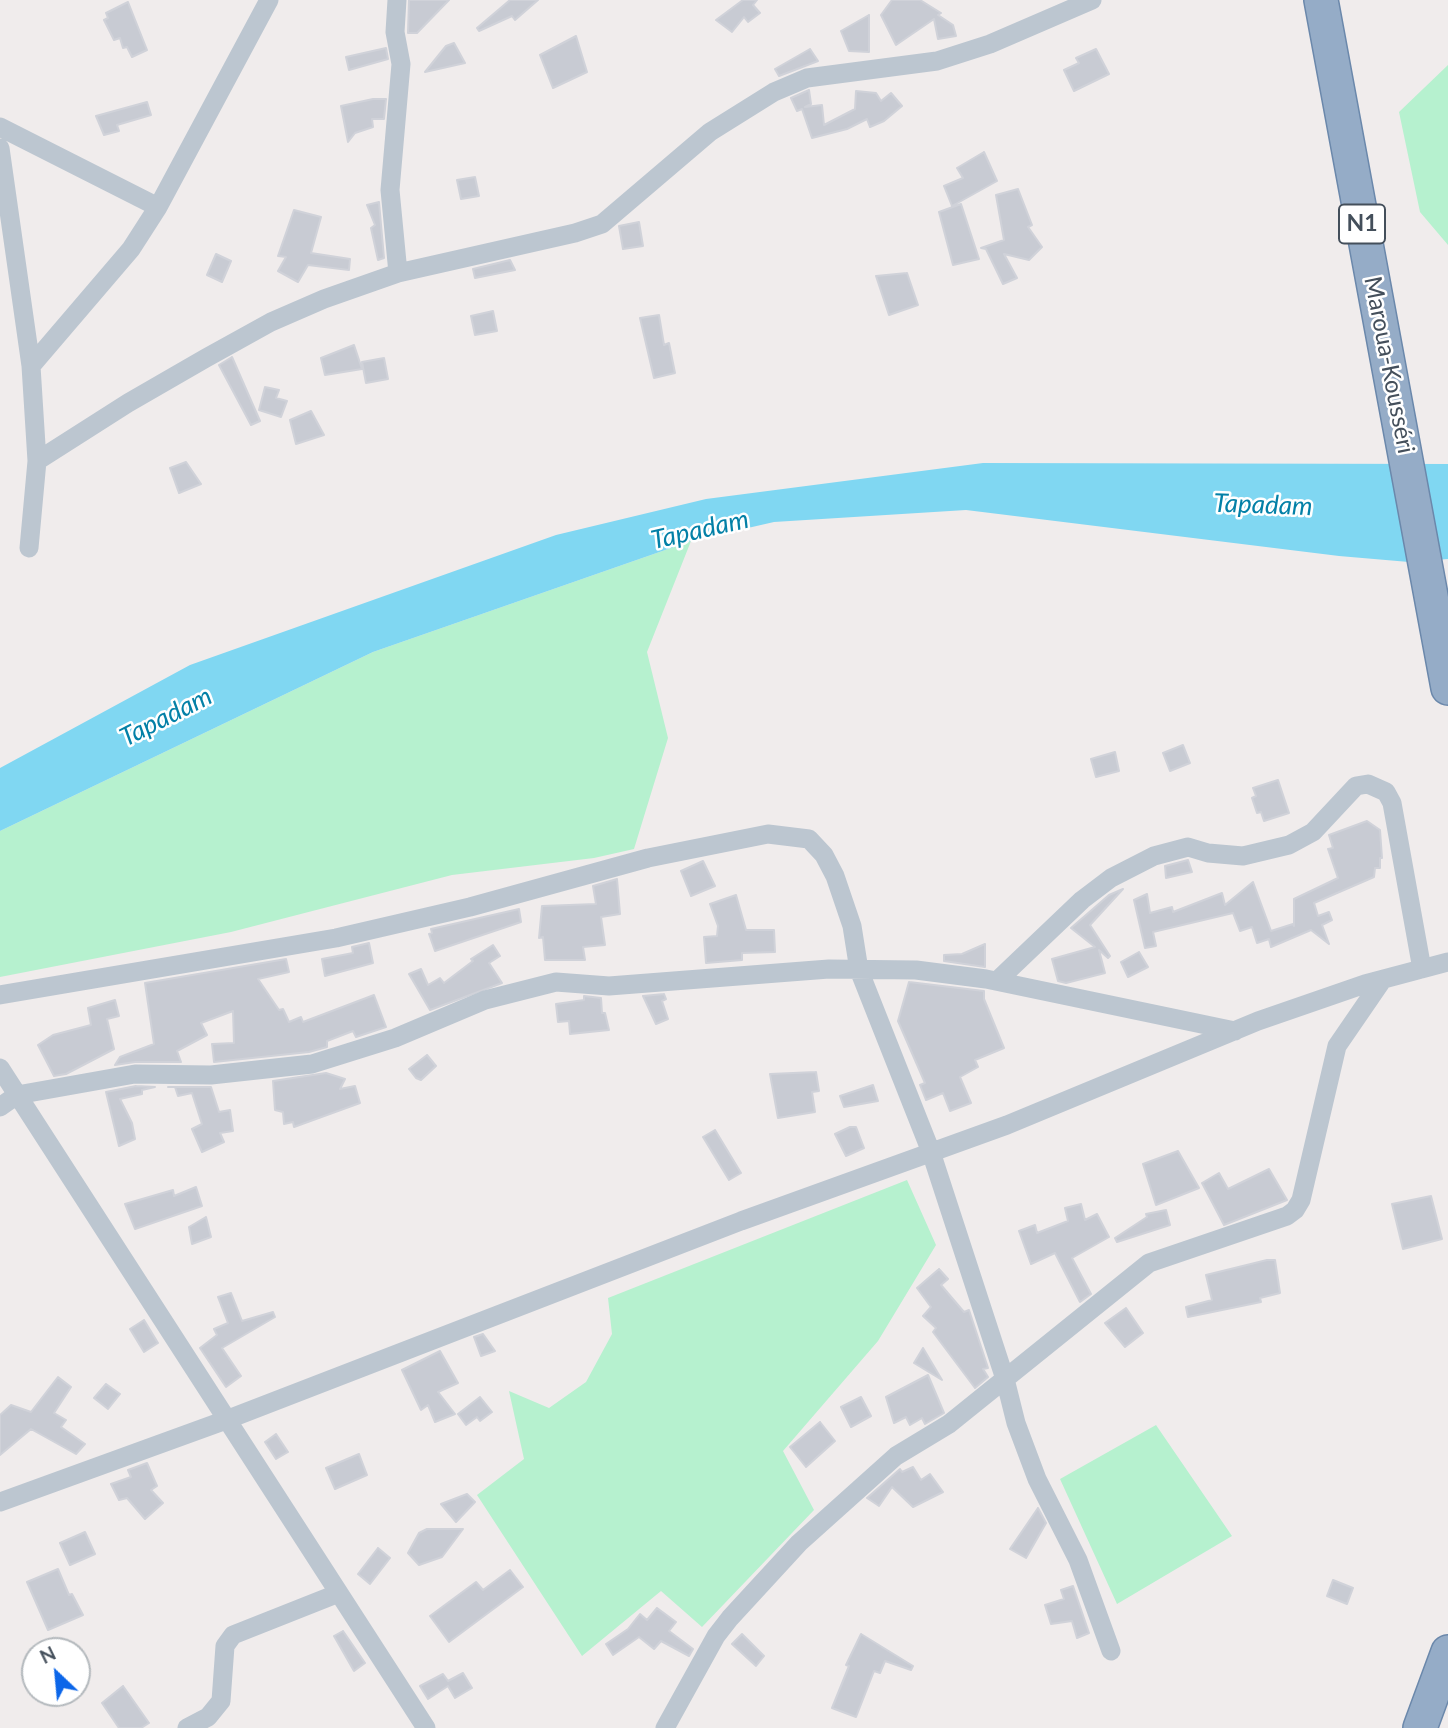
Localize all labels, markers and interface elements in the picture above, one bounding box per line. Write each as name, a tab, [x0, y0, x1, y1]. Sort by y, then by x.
road number: N1	[1339, 204, 1385, 244]
street label: Maroua-Kousséri	[1358, 274, 1420, 456]
water label: Tapadam	[1213, 488, 1313, 522]
water label: Tapadam	[648, 504, 752, 556]
water label: Tapadam	[115, 681, 217, 753]
north arrow	[21, 1637, 91, 1707]
text: N	[36, 1641, 59, 1668]

